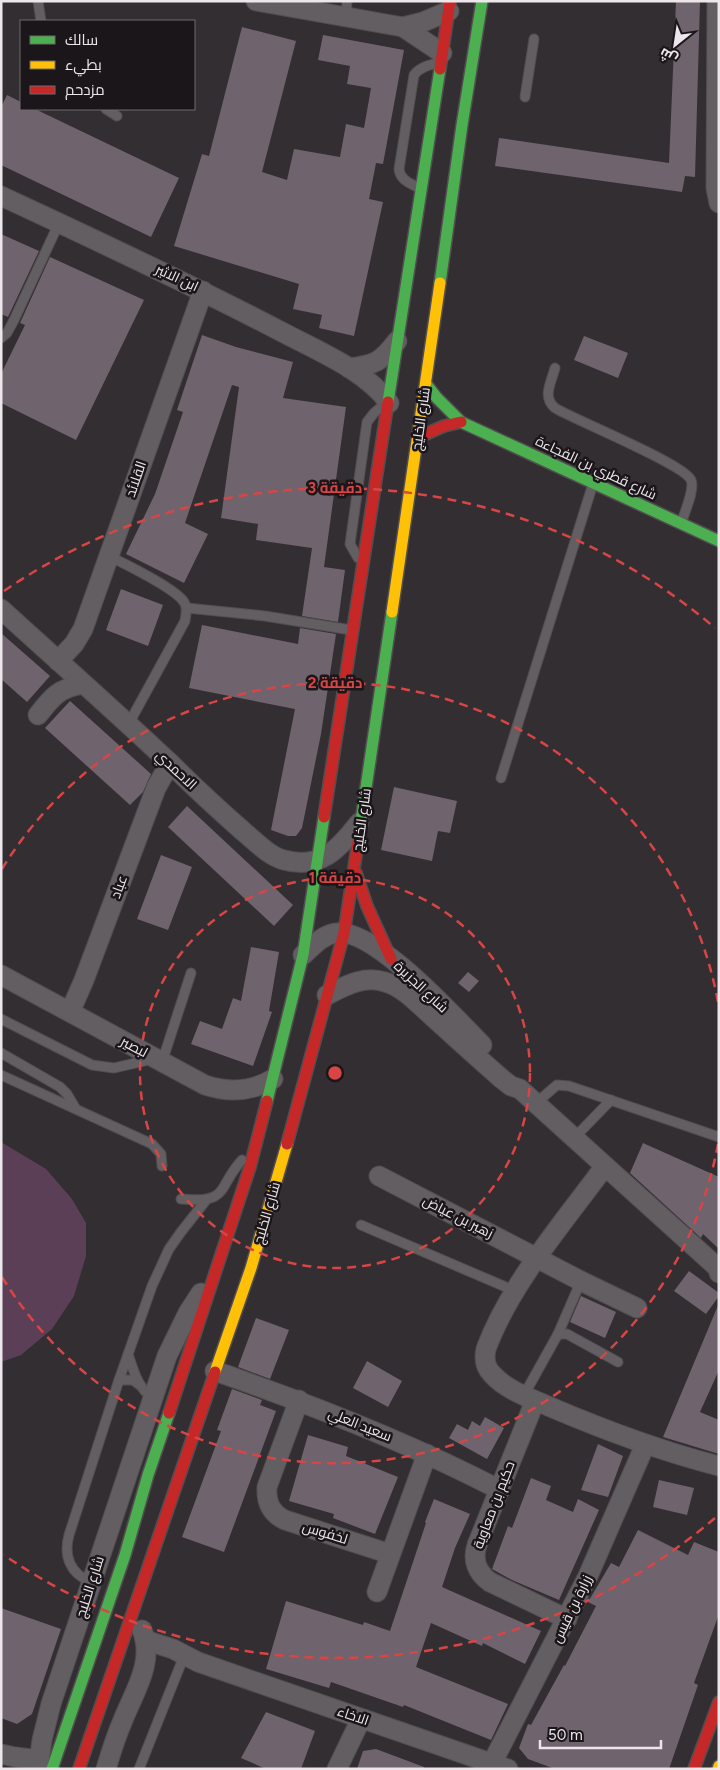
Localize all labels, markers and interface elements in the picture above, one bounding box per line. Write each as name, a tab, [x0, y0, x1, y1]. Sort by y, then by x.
legend	[20, 20, 195, 110]
north arrow	[650, 20, 700, 70]
text: سالك	[65, 31, 98, 49]
text: ش	[657, 44, 681, 68]
text: بطيء	[65, 56, 102, 77]
text: مزدحم	[65, 81, 105, 100]
street label: ابن الاثير	[152, 260, 201, 295]
street label: شارع الخليج	[408, 386, 434, 452]
street label: شارع قطري بن الفجاءة	[531, 432, 659, 506]
street label: القلائد	[122, 459, 150, 499]
text: 3 دقيقة	[308, 479, 362, 497]
text: 2 دقيقة	[308, 674, 362, 692]
street label: الاحمدي	[150, 747, 200, 795]
street label: شارع الخليج	[349, 787, 375, 853]
text: 1 دقيقة	[309, 869, 361, 887]
street label: عباد	[107, 873, 131, 901]
street label: شارع الجزيرة	[390, 958, 452, 1016]
street label: لبصير	[117, 1032, 150, 1061]
centre of rings	[326, 1064, 344, 1082]
street label: شارع الخليج	[250, 1180, 284, 1246]
street label: زهير بن عياض	[420, 1192, 496, 1242]
street label: سعيد العلي	[325, 1405, 394, 1448]
street label: حكيم بن معاوية	[470, 1459, 519, 1551]
street label: لخفوس	[300, 1518, 350, 1548]
street label: شارع الخليج	[72, 1554, 108, 1620]
street label: زرارة بن قيس	[548, 1572, 596, 1646]
street label: الاخاء	[335, 1703, 371, 1729]
scale bar	[540, 1718, 661, 1750]
text: 50 m	[548, 1726, 583, 1744]

